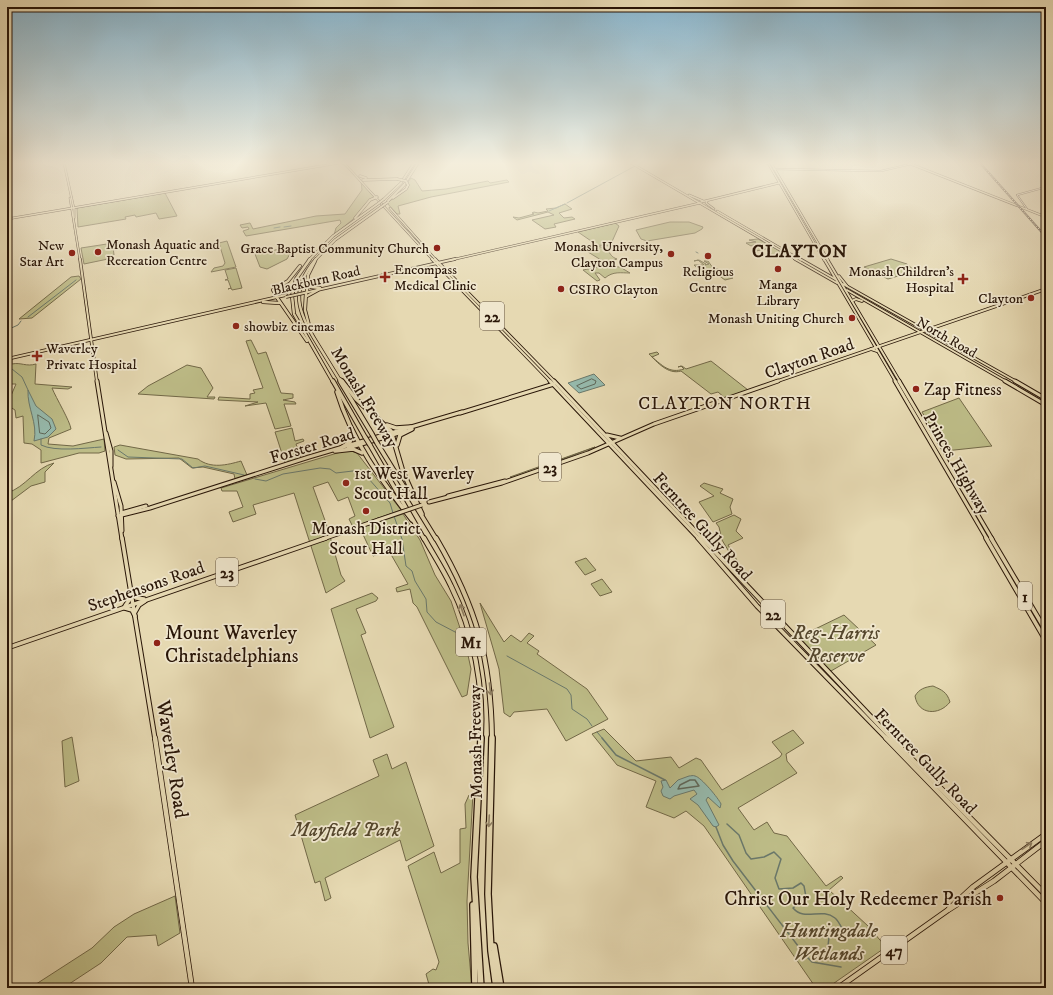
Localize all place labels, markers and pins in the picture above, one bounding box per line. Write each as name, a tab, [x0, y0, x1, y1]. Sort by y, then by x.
place label: Monash Aquatic and Recreation Centre	[106, 236, 220, 270]
place label: New Star Art	[19, 237, 65, 271]
place label: Monash University, Clayton Campus	[554, 238, 663, 272]
place label: Grace Baptist Community Church	[240, 240, 430, 258]
marker: Grace Baptist Community Church	[432, 243, 442, 253]
marker: Monash Aquatic and Recreation Centre	[93, 247, 103, 257]
marker: New Star Art	[67, 248, 77, 258]
marker: Monash University, Clayton Campus	[666, 249, 676, 259]
marker: Religious Centre	[703, 251, 713, 261]
place label: Encompass Medical Clinic	[394, 261, 476, 295]
place label: Religious Centre	[682, 263, 734, 297]
place label: Monash Children's Hospital	[849, 263, 955, 297]
marker: Manga Library	[773, 264, 783, 274]
marker: Encompass Medical Clinic	[379, 271, 391, 283]
marker: Monash Children's Hospital	[957, 273, 969, 285]
place label: Manga Library	[756, 276, 800, 310]
place label: CSIRO Clayton	[569, 281, 659, 299]
marker: CSIRO Clayton	[556, 284, 566, 294]
place label: Clayton	[978, 290, 1024, 308]
marker: Clayton	[1026, 293, 1036, 303]
place label: Monash Uniting Church	[708, 310, 845, 328]
marker: Monash Uniting Church	[847, 313, 857, 323]
place label: showbiz cinemas	[244, 318, 335, 336]
marker: showbiz cinemas	[231, 321, 241, 331]
place label: Waverley Private Hospital	[45, 340, 137, 374]
marker: Waverley Private Hospital	[31, 350, 43, 362]
place label: Zap Fitness	[924, 379, 1002, 401]
marker: Zap Fitness	[911, 384, 921, 394]
place label: 1st West Waverley Scout Hall	[354, 463, 475, 505]
marker: 1st West Waverley Scout Hall	[341, 478, 351, 488]
marker: Monash District Scout Hall	[361, 506, 371, 516]
place label: Monash District Scout Hall	[311, 518, 421, 560]
place label: Mount Waverley Christadelphians	[165, 621, 299, 669]
marker: Mount Waverley Christadelphians	[152, 638, 162, 648]
place label: Christ Our Holy Redeemer Parish	[724, 887, 992, 912]
marker: Christ Our Holy Redeemer Parish	[995, 893, 1005, 903]

